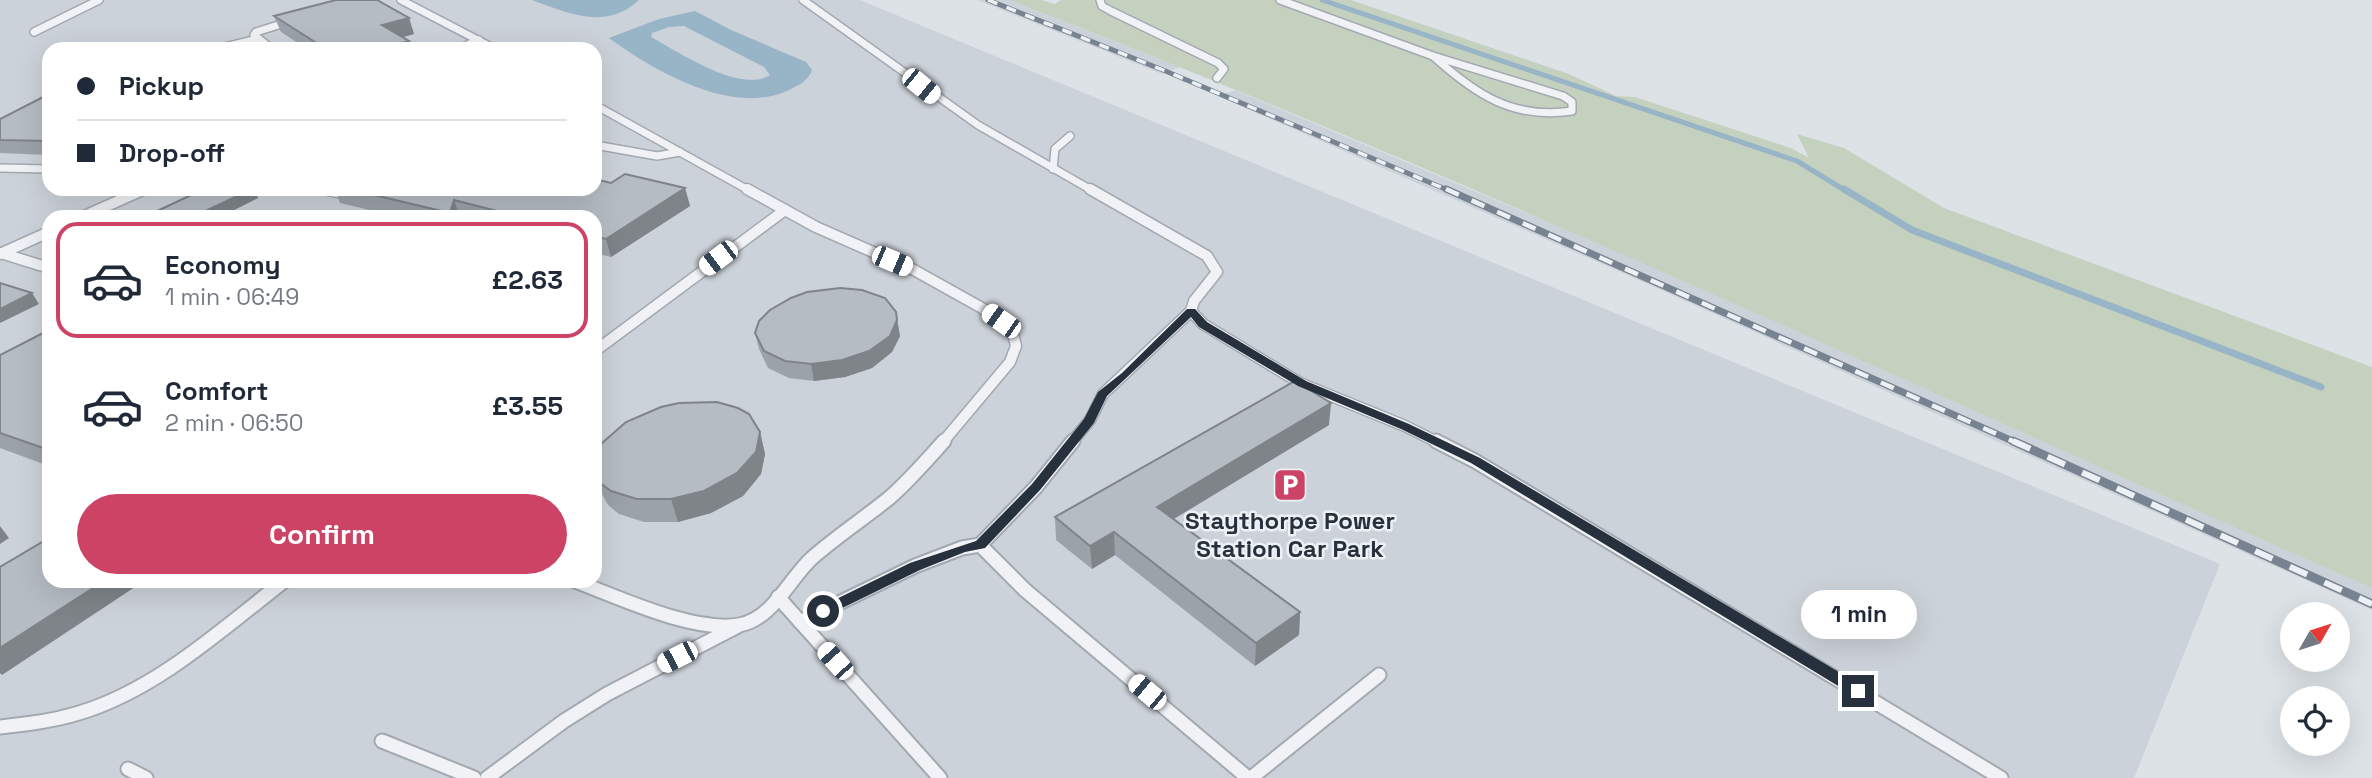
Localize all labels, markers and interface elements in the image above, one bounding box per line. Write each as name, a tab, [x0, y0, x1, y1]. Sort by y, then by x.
car	[899, 65, 944, 107]
text: Pickup	[119, 69, 204, 103]
text: Drop-off	[119, 136, 225, 170]
car	[695, 237, 742, 279]
car	[869, 243, 916, 279]
text: Economy	[165, 248, 281, 282]
icon: car	[81, 249, 144, 312]
text: £2.63	[492, 263, 563, 297]
text: 1 min · 06:49	[165, 282, 299, 312]
car	[978, 300, 1025, 342]
text: Comfort	[165, 374, 268, 408]
icon: car	[81, 375, 144, 438]
text: £3.55	[492, 389, 563, 423]
text: 2 min · 06:50	[165, 408, 304, 438]
parking icon: Staythorpe Power Station Car Park	[1271, 466, 1309, 504]
button: Confirm	[77, 494, 567, 574]
place label: Staythorpe Power Station Car Park	[1185, 505, 1395, 564]
callout: 1 min	[1800, 590, 1916, 638]
route start	[807, 595, 839, 627]
text: 1 min	[1831, 599, 1887, 629]
north arrow	[2280, 602, 2350, 672]
map controls	[2280, 602, 2350, 756]
car	[654, 638, 701, 676]
car	[814, 638, 857, 684]
car	[1125, 670, 1170, 714]
route end	[1842, 675, 1874, 707]
button: locate	[2280, 686, 2350, 756]

